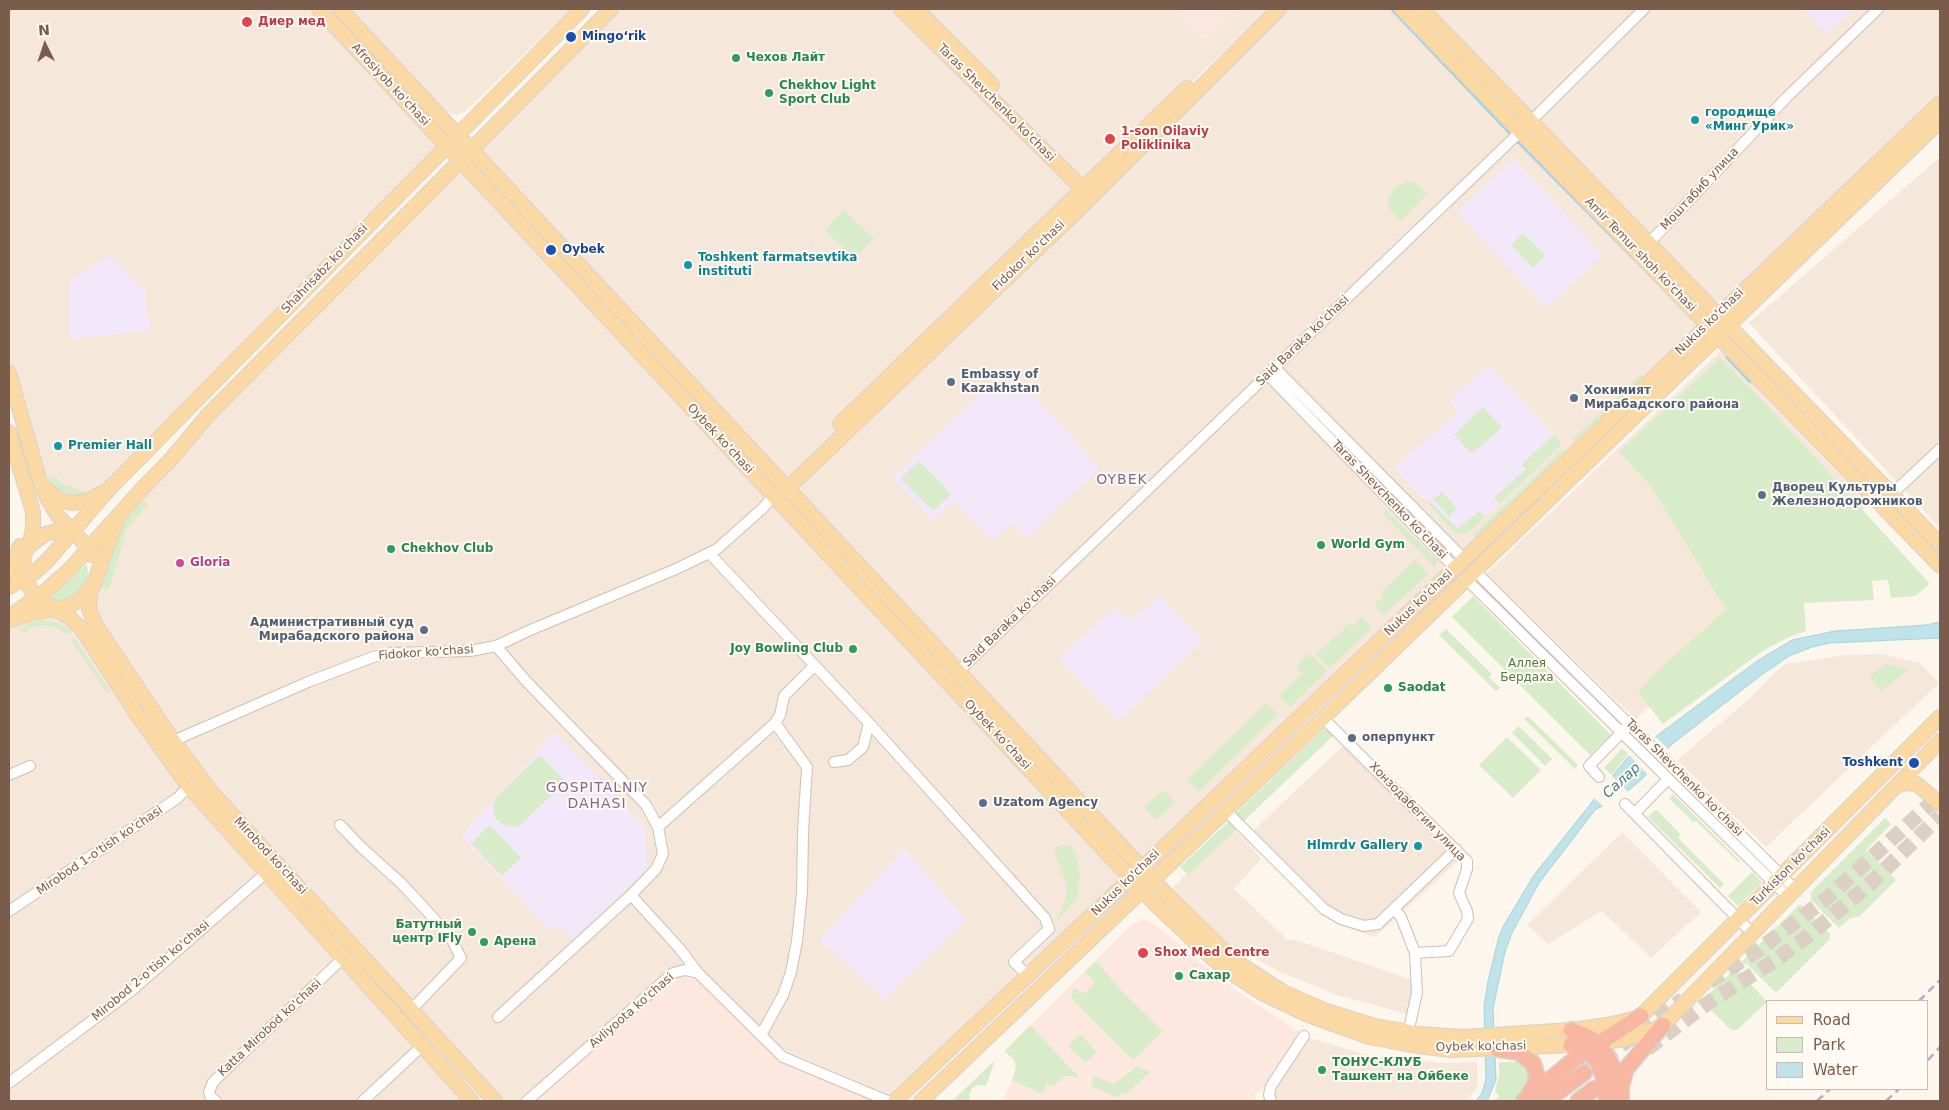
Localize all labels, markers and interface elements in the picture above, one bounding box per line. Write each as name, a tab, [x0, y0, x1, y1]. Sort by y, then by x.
marker: Диер мед	[240, 15, 254, 29]
place label: Диер мед	[258, 15, 326, 29]
north arrow	[20, 20, 70, 70]
text: N	[38, 22, 50, 38]
marker: Mingoʻrik	[564, 30, 578, 44]
place label: Mingoʻrik	[582, 30, 646, 44]
street label: Afrosiyob ko'chasi	[348, 41, 432, 129]
street label: Taras Shevchenko ko'chasi	[934, 41, 1058, 165]
place label: Чехов Лайт	[746, 51, 825, 65]
marker: Чехов Лайт	[730, 52, 742, 64]
place label: Chekhov Light Sport Club	[779, 79, 876, 107]
marker: Chekhov Light Sport Club	[763, 87, 775, 99]
place label: городище «Минг Урик»	[1705, 106, 1794, 134]
marker: городище «Минг Урик»	[1689, 114, 1701, 126]
place label: 1-son Oilaviy Poliklinika	[1121, 125, 1209, 153]
marker: 1-son Oilaviy Poliklinika	[1103, 132, 1117, 146]
street label: Моштабиб улица	[1658, 145, 1742, 233]
street label: Amir Temur shoh ko'chasi	[1581, 195, 1699, 315]
street label: Fidokor ko'chasi	[990, 218, 1068, 294]
street label: Shahrisabz ko'chasi	[279, 222, 371, 316]
marker: Oybek	[544, 243, 558, 257]
place label: Oybek	[562, 243, 605, 257]
place label: Toshkent farmatsevtika instituti	[698, 251, 857, 279]
marker: Toshkent farmatsevtika instituti	[682, 259, 694, 271]
street label: Nukus ko'chasi	[1673, 286, 1747, 358]
street label: Said Baraka ko'chasi	[1253, 293, 1353, 389]
place label: Embassy of Kazakhstan	[961, 368, 1040, 396]
marker: Embassy of Kazakhstan	[945, 376, 957, 388]
place label: Хокимият Мирабадского района	[1584, 384, 1739, 412]
marker: Хокимият Мирабадского района	[1568, 392, 1580, 404]
street label: Oybek ko'chasi	[684, 401, 756, 477]
street label: Taras Shevchenko ko'chasi	[1328, 437, 1450, 563]
place label: Premier Hall	[68, 439, 152, 453]
marker: Premier Hall	[52, 440, 64, 452]
district label: OYBEK	[1096, 472, 1148, 488]
place label: Дворец Культуры Железнодорожников	[1772, 481, 1923, 509]
marker: Дворец Культуры Железнодорожников	[1756, 489, 1768, 501]
place label: World Gym	[1331, 538, 1405, 552]
marker: World Gym	[1315, 539, 1327, 551]
place label: Chekhov Club	[401, 542, 493, 556]
marker: Chekhov Club	[385, 543, 397, 555]
place label: Gloria	[190, 556, 230, 570]
marker: Gloria	[174, 557, 186, 569]
street label: Nukus ko'chasi	[1382, 567, 1456, 639]
street label: Said Baraka ko'chasi	[960, 574, 1060, 670]
place label: Административный суд Мирабадского района	[250, 616, 414, 644]
marker: Административный суд Мирабадского района	[418, 624, 430, 636]
street label: Fidokor ko'chasi	[378, 642, 474, 664]
place label: Joy Bowling Club	[730, 642, 843, 656]
marker: Joy Bowling Club	[847, 643, 859, 655]
park label: Аллея Бердаха	[1500, 657, 1554, 685]
place label: Saodat	[1398, 681, 1445, 695]
marker: Saodat	[1382, 682, 1394, 694]
street label: Oybek ko'chasi	[961, 697, 1033, 773]
street label: Taras Shevchenko ko'chasi	[1622, 716, 1746, 840]
place label: оперпункт	[1362, 731, 1435, 745]
marker: оперпункт	[1346, 732, 1358, 744]
place label: Toshkent	[1842, 756, 1903, 770]
marker: Toshkent	[1907, 756, 1921, 770]
street label: Хонзодабегим улица	[1366, 759, 1468, 865]
water label: Салар	[1600, 760, 1644, 802]
district label: GOSPITALNIY DAHASI	[544, 780, 650, 812]
place label: Uzatom Agency	[993, 796, 1098, 810]
marker: Uzatom Agency	[977, 797, 989, 809]
street label: Mirobod 1-o'tish ko'chasi	[34, 803, 166, 899]
street label: Mirobod ko'chasi	[230, 814, 310, 898]
street label: Turkiston ko'chasi	[1748, 824, 1834, 910]
place label: Hlmrdv Gallery	[1307, 839, 1408, 853]
marker: Hlmrdv Gallery	[1412, 840, 1424, 852]
street label: Nukus ko'chasi	[1089, 847, 1163, 919]
street label: Mirobod 2-o'tish ko'chasi	[89, 918, 213, 1024]
place label: Батутный центр IFly	[392, 918, 462, 946]
marker: Батутный центр IFly	[466, 926, 478, 938]
place label: Арена	[494, 935, 536, 949]
marker: Арена	[478, 936, 490, 948]
marker: Shox Med Centre	[1136, 946, 1150, 960]
place label: Shox Med Centre	[1154, 946, 1269, 960]
place label: Сахар	[1189, 969, 1230, 983]
street label: Avliyoota ko'chasi	[587, 970, 677, 1052]
marker: Сахар	[1173, 970, 1185, 982]
street label: Katta Mirobod ko'chasi	[215, 976, 325, 1080]
legend	[1766, 1000, 1929, 1090]
text: Road	[1813, 1011, 1851, 1029]
text: Park	[1813, 1036, 1845, 1054]
street label: Oybek ko'chasi	[1436, 1039, 1526, 1055]
place label: ТОНУС-КЛУБ Ташкент на Ойбеке	[1332, 1056, 1469, 1084]
text: Water	[1813, 1061, 1857, 1079]
marker: ТОНУС-КЛУБ Ташкент на Ойбеке	[1316, 1064, 1328, 1076]

